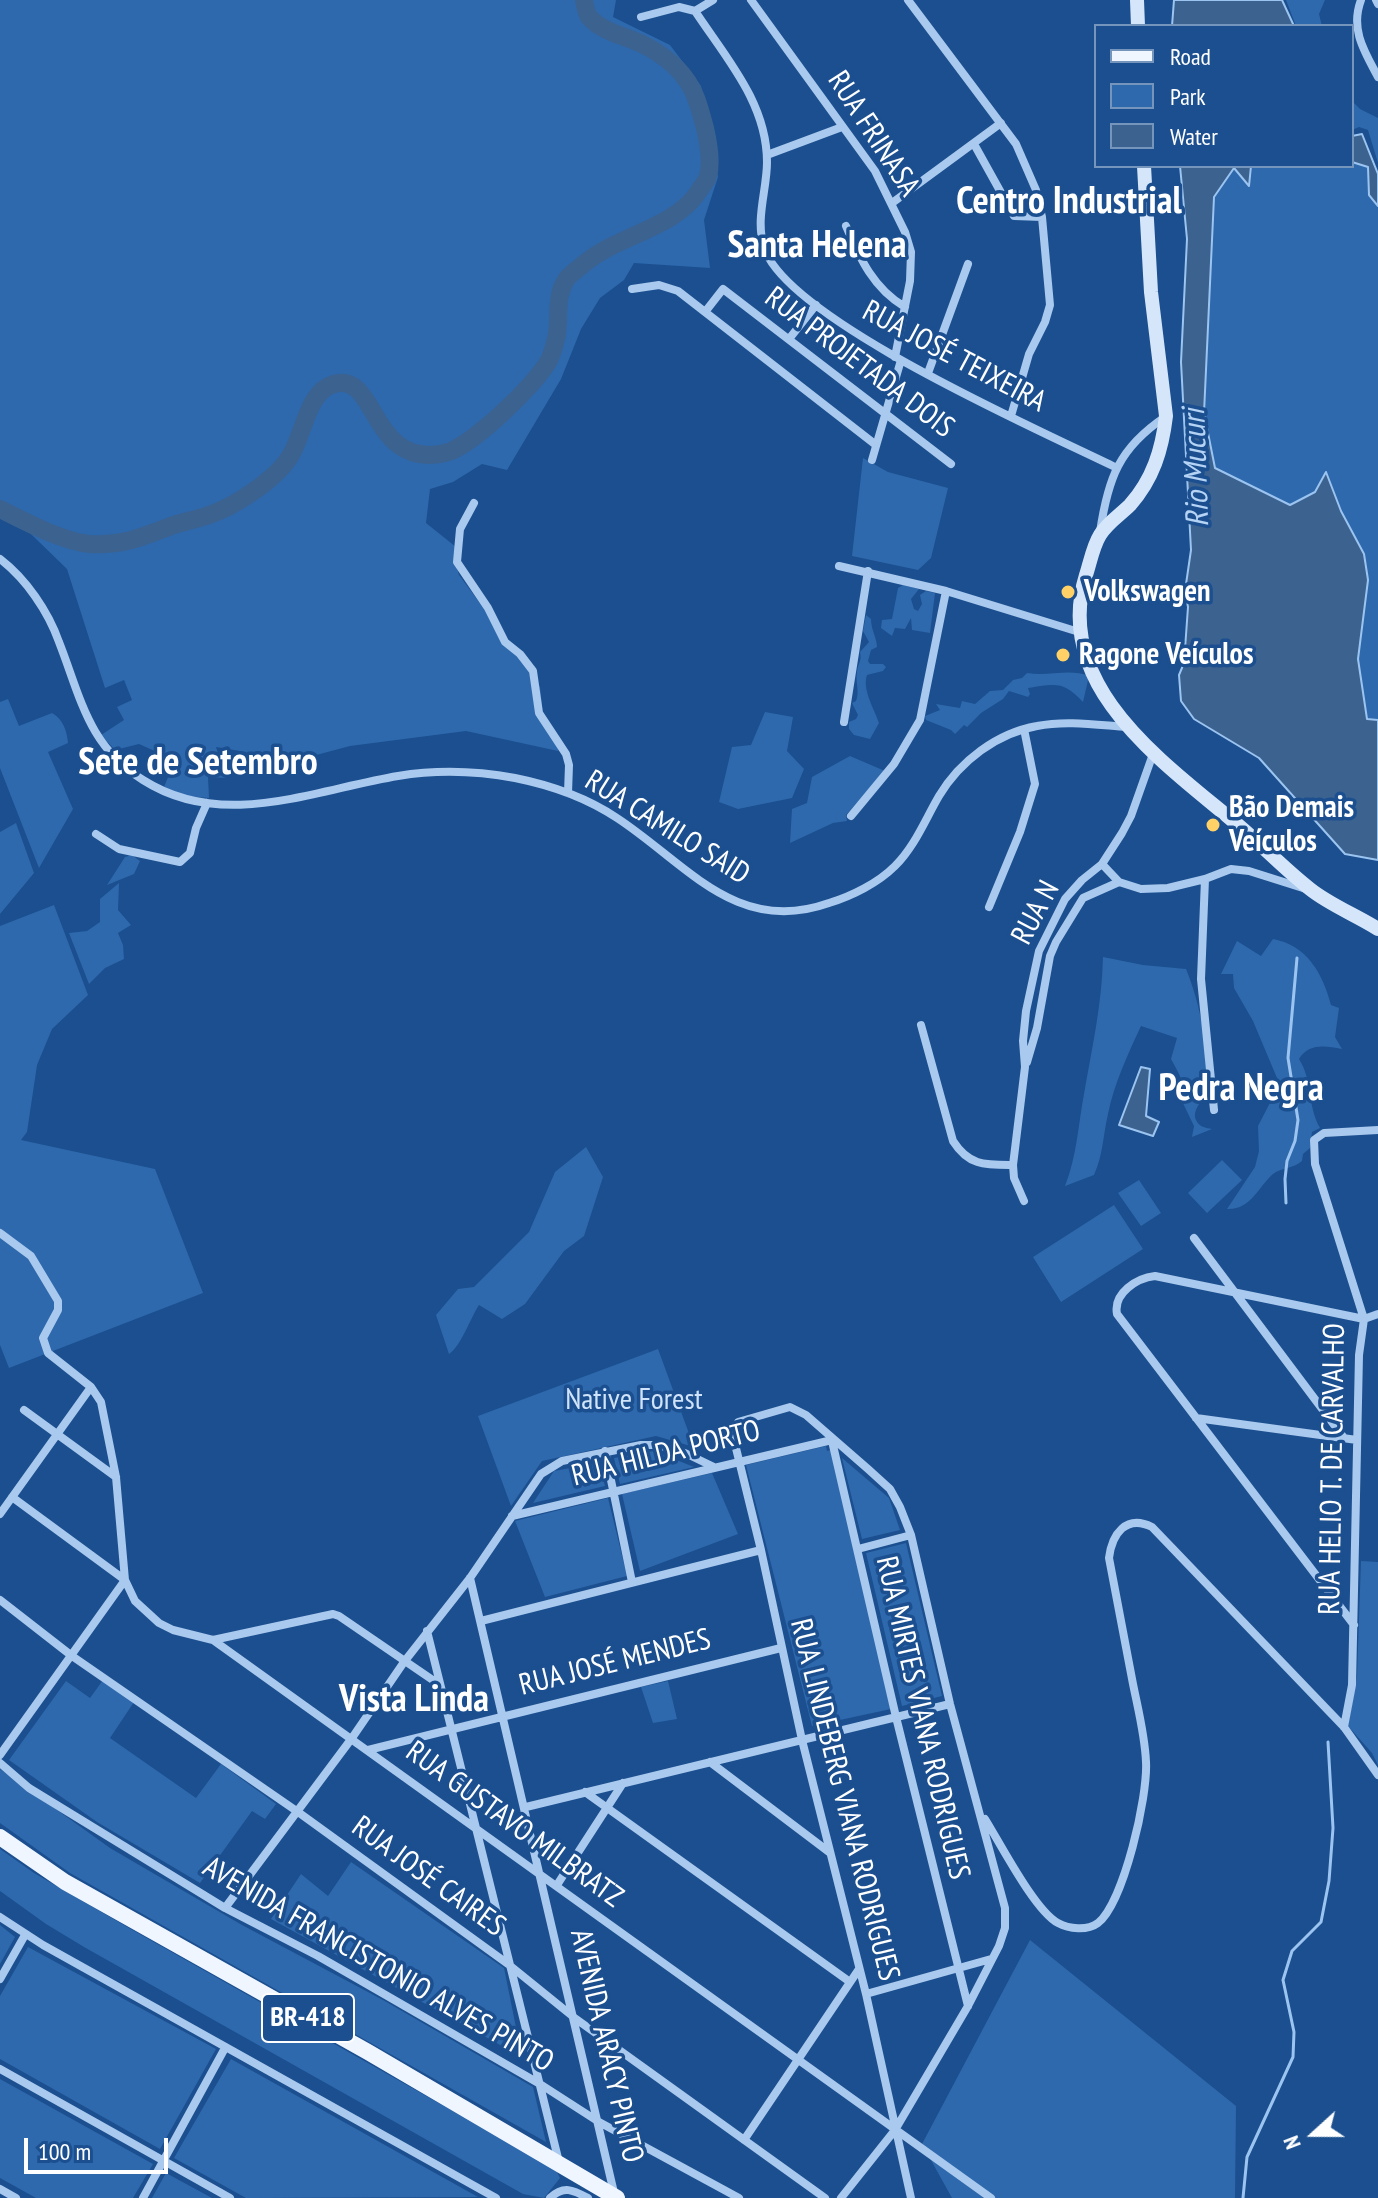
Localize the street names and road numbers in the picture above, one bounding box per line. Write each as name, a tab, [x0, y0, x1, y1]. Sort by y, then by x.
street label: RUA FRINASA	[819, 65, 927, 203]
street label: RUA PROJETADA DOIS	[757, 280, 961, 446]
street label: RUA JOSÉ TEIXEIRA	[856, 294, 1052, 420]
street label: RUA CAMILO SAID	[578, 763, 756, 893]
street label: RUA N	[1004, 875, 1068, 951]
street label: RUA HELIO T. DE CARVALHO	[1312, 1323, 1354, 1615]
street label: RUA HILDA PORTO	[568, 1413, 764, 1495]
street label: RUA MIRTES VIANA RODRIGUES	[867, 1553, 977, 1883]
street label: RUA LINDEBERG VIANA RODRIGUES	[782, 1615, 906, 1985]
street label: RUA JOSÉ MENDES	[516, 1622, 714, 1704]
street label: RUA GUSTAVO MILBRATZ	[399, 1734, 629, 1916]
street label: RUA JOSÉ CAIRES	[344, 1809, 512, 1945]
street label: AVENIDA FRANCISTONIO ALVES PINTO	[196, 1850, 560, 2080]
street label: AVENIDA ARACY PINTO	[562, 1926, 650, 2166]
road number: BR-418	[262, 1994, 354, 2042]

